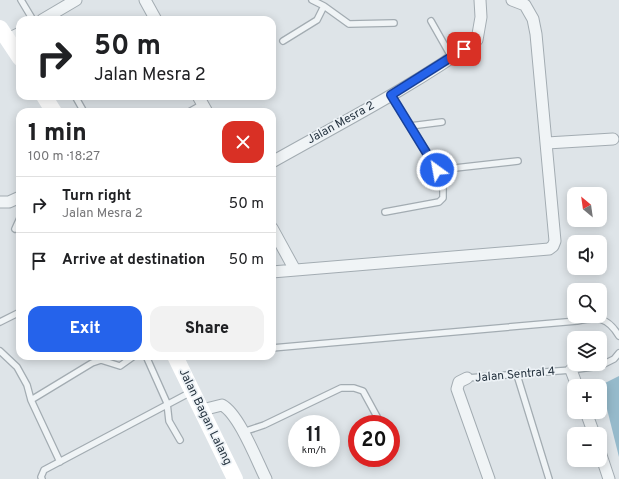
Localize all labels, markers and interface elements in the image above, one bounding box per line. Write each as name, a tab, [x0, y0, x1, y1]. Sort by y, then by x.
text: 50 m	[94, 29, 161, 65]
icon: right	[28, 32, 80, 84]
pin	[447, 32, 481, 66]
icon: arrive	[453, 38, 475, 60]
text: Jalan Mesra 2	[94, 64, 206, 87]
street label: Jalan Mesra 2	[305, 98, 377, 148]
text: 1 min	[28, 119, 87, 149]
button: close	[222, 121, 264, 163]
text: 100 m · 18:27	[28, 149, 100, 165]
position arrow	[416, 149, 458, 191]
text: Turn right	[62, 187, 131, 206]
north arrow	[567, 187, 607, 227]
map controls	[567, 187, 607, 467]
icon: right	[28, 194, 50, 216]
text: 50 m	[229, 195, 264, 214]
text: Jalan Mesra 2	[62, 206, 143, 222]
button: sound	[567, 235, 607, 275]
icon: arrive	[28, 250, 50, 272]
text: Arrive at destination	[62, 251, 205, 270]
text: 50 m	[229, 251, 264, 270]
button: search	[567, 283, 607, 323]
button: Exit	[28, 306, 142, 352]
button: Share	[150, 306, 264, 352]
button: layers	[567, 331, 607, 371]
street label: Jalan Sentral 4	[474, 364, 556, 386]
street label: Jalan Bagan Lalang	[175, 366, 235, 468]
button: +	[567, 379, 607, 419]
speed limit sign: 20	[348, 415, 400, 467]
text: 11	[306, 423, 322, 449]
button: −	[567, 427, 607, 467]
text: km/h	[302, 444, 326, 457]

